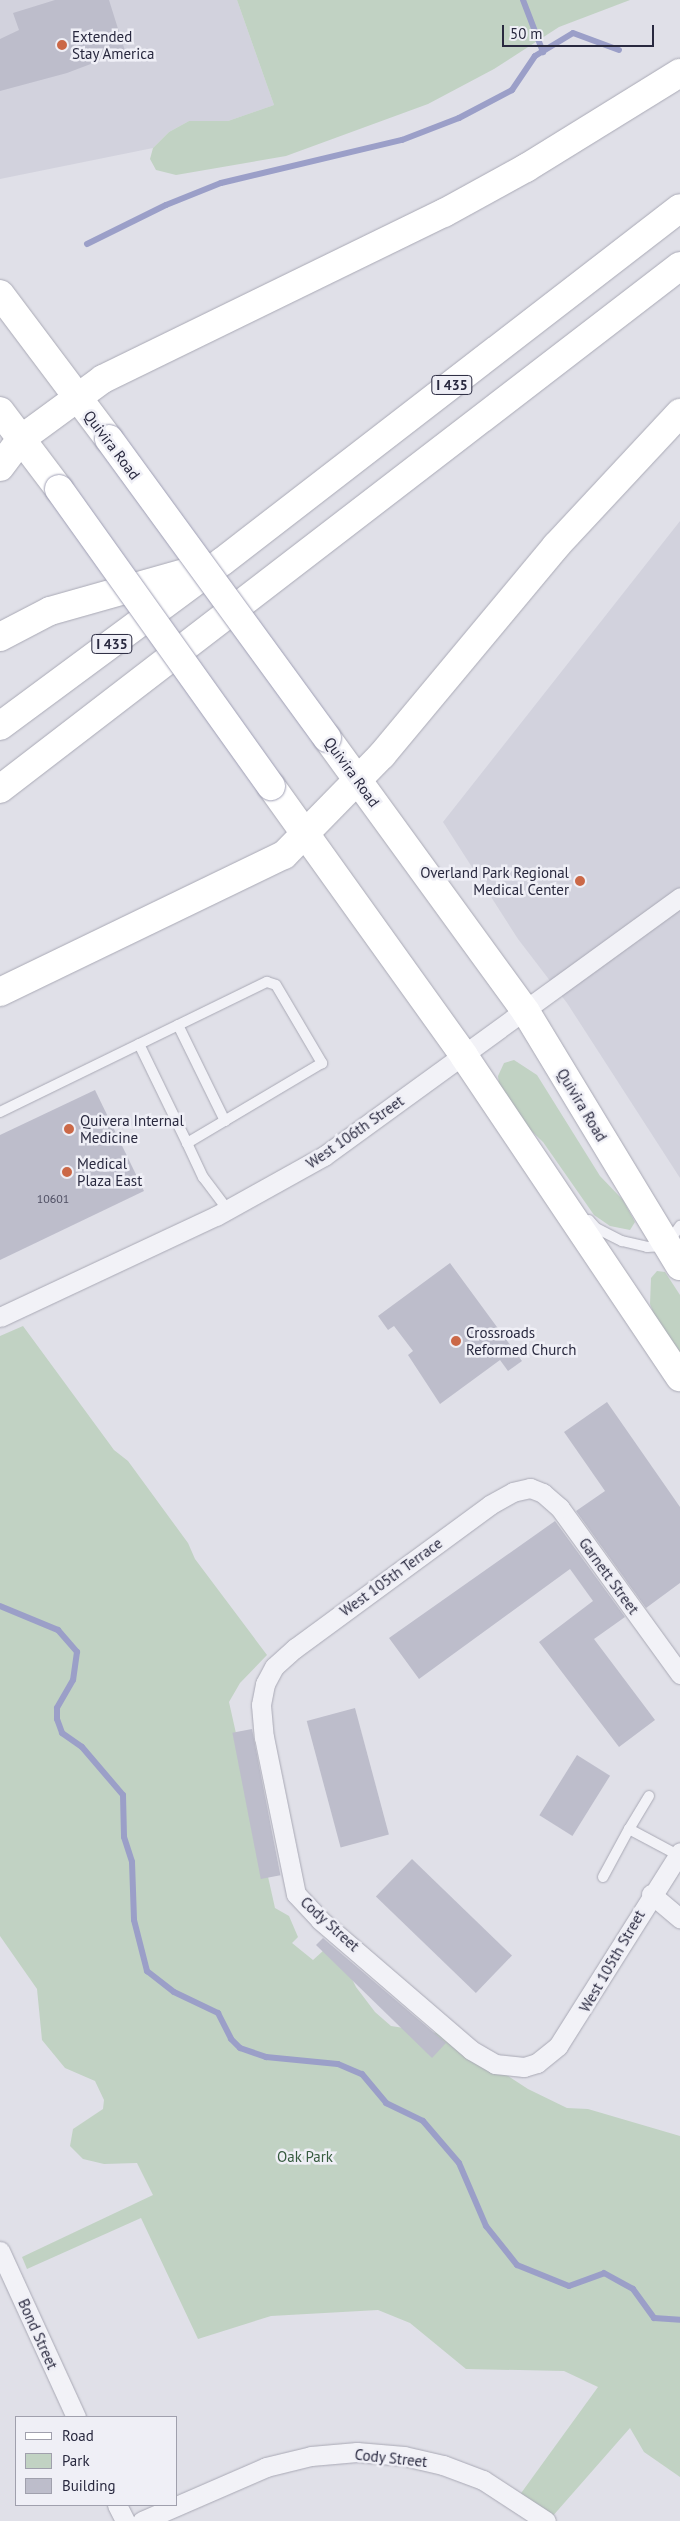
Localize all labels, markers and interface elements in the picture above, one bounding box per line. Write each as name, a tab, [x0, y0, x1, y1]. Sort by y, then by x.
scale bar	[505, 15, 658, 47]
text: 50 m	[510, 24, 543, 43]
place label: Extended Stay America	[72, 27, 155, 62]
marker: Extended Stay America	[56, 39, 68, 51]
road number: I 435	[431, 374, 473, 396]
street label: Quivira Road	[80, 407, 144, 483]
road number: I 435	[91, 633, 133, 656]
street label: Quivira Road	[321, 734, 383, 810]
place label: Overland Park Regional Medical Center	[420, 863, 569, 898]
marker: Overland Park Regional Medical Center	[573, 874, 587, 888]
street label: Quivira Road	[553, 1065, 611, 1145]
street label: West 106th Street	[303, 1092, 407, 1172]
place label: Quivera Internal Medicine	[80, 1111, 184, 1146]
marker: Quivera Internal Medicine	[62, 1122, 76, 1136]
place label: Medical Plaza East	[77, 1154, 142, 1189]
marker: Medical Plaza East	[61, 1166, 73, 1178]
house number: 10601	[37, 1192, 69, 1206]
place label: Crossroads Reformed Church	[466, 1323, 576, 1358]
marker: Crossroads Reformed Church	[450, 1335, 462, 1347]
street label: West 105th Terrace	[336, 1534, 446, 1620]
street label: Garnett Street	[575, 1534, 643, 1618]
street label: Cody Street	[297, 1893, 363, 1955]
street label: West 105th Street	[575, 1907, 649, 2015]
park label: Oak Park	[277, 2148, 333, 2166]
street label: Bond Street	[14, 2296, 62, 2372]
legend	[15, 2416, 178, 2506]
text: Road	[62, 2426, 94, 2445]
street label: Cody Street	[354, 2445, 428, 2471]
text: Park	[62, 2451, 90, 2470]
text: Building	[62, 2476, 116, 2495]

